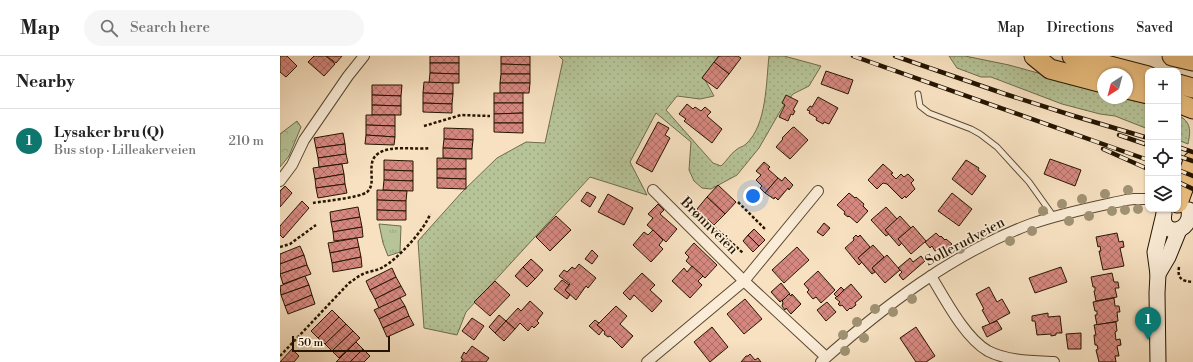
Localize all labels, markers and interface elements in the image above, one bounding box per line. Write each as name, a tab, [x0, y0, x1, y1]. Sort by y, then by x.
search box	[84, 10, 364, 46]
text: Map	[20, 16, 60, 40]
icon: search	[98, 17, 120, 39]
text: Search here	[130, 18, 210, 37]
text: Map	[997, 19, 1025, 37]
text: Directions	[1047, 19, 1114, 37]
text: Saved	[1136, 19, 1173, 37]
north arrow	[1097, 68, 1133, 104]
map controls	[1145, 68, 1181, 212]
button: +	[1145, 68, 1181, 104]
text: Nearby	[16, 71, 75, 93]
button: −	[1145, 104, 1181, 140]
text: Lysaker bru (Q)	[54, 123, 164, 142]
text: 1	[26, 133, 32, 149]
text: 210 m	[229, 133, 264, 149]
button: locate	[1145, 140, 1181, 176]
text: Bus stop · Lilleakerveien	[54, 142, 196, 158]
button: layers	[1145, 176, 1181, 212]
your location	[743, 186, 763, 206]
street label: Brønnveien	[676, 193, 742, 259]
street label: Sollerudveien	[922, 213, 1009, 271]
pin: 1	[1135, 307, 1161, 340]
scale bar	[292, 334, 390, 353]
text: 50 m	[298, 336, 323, 350]

